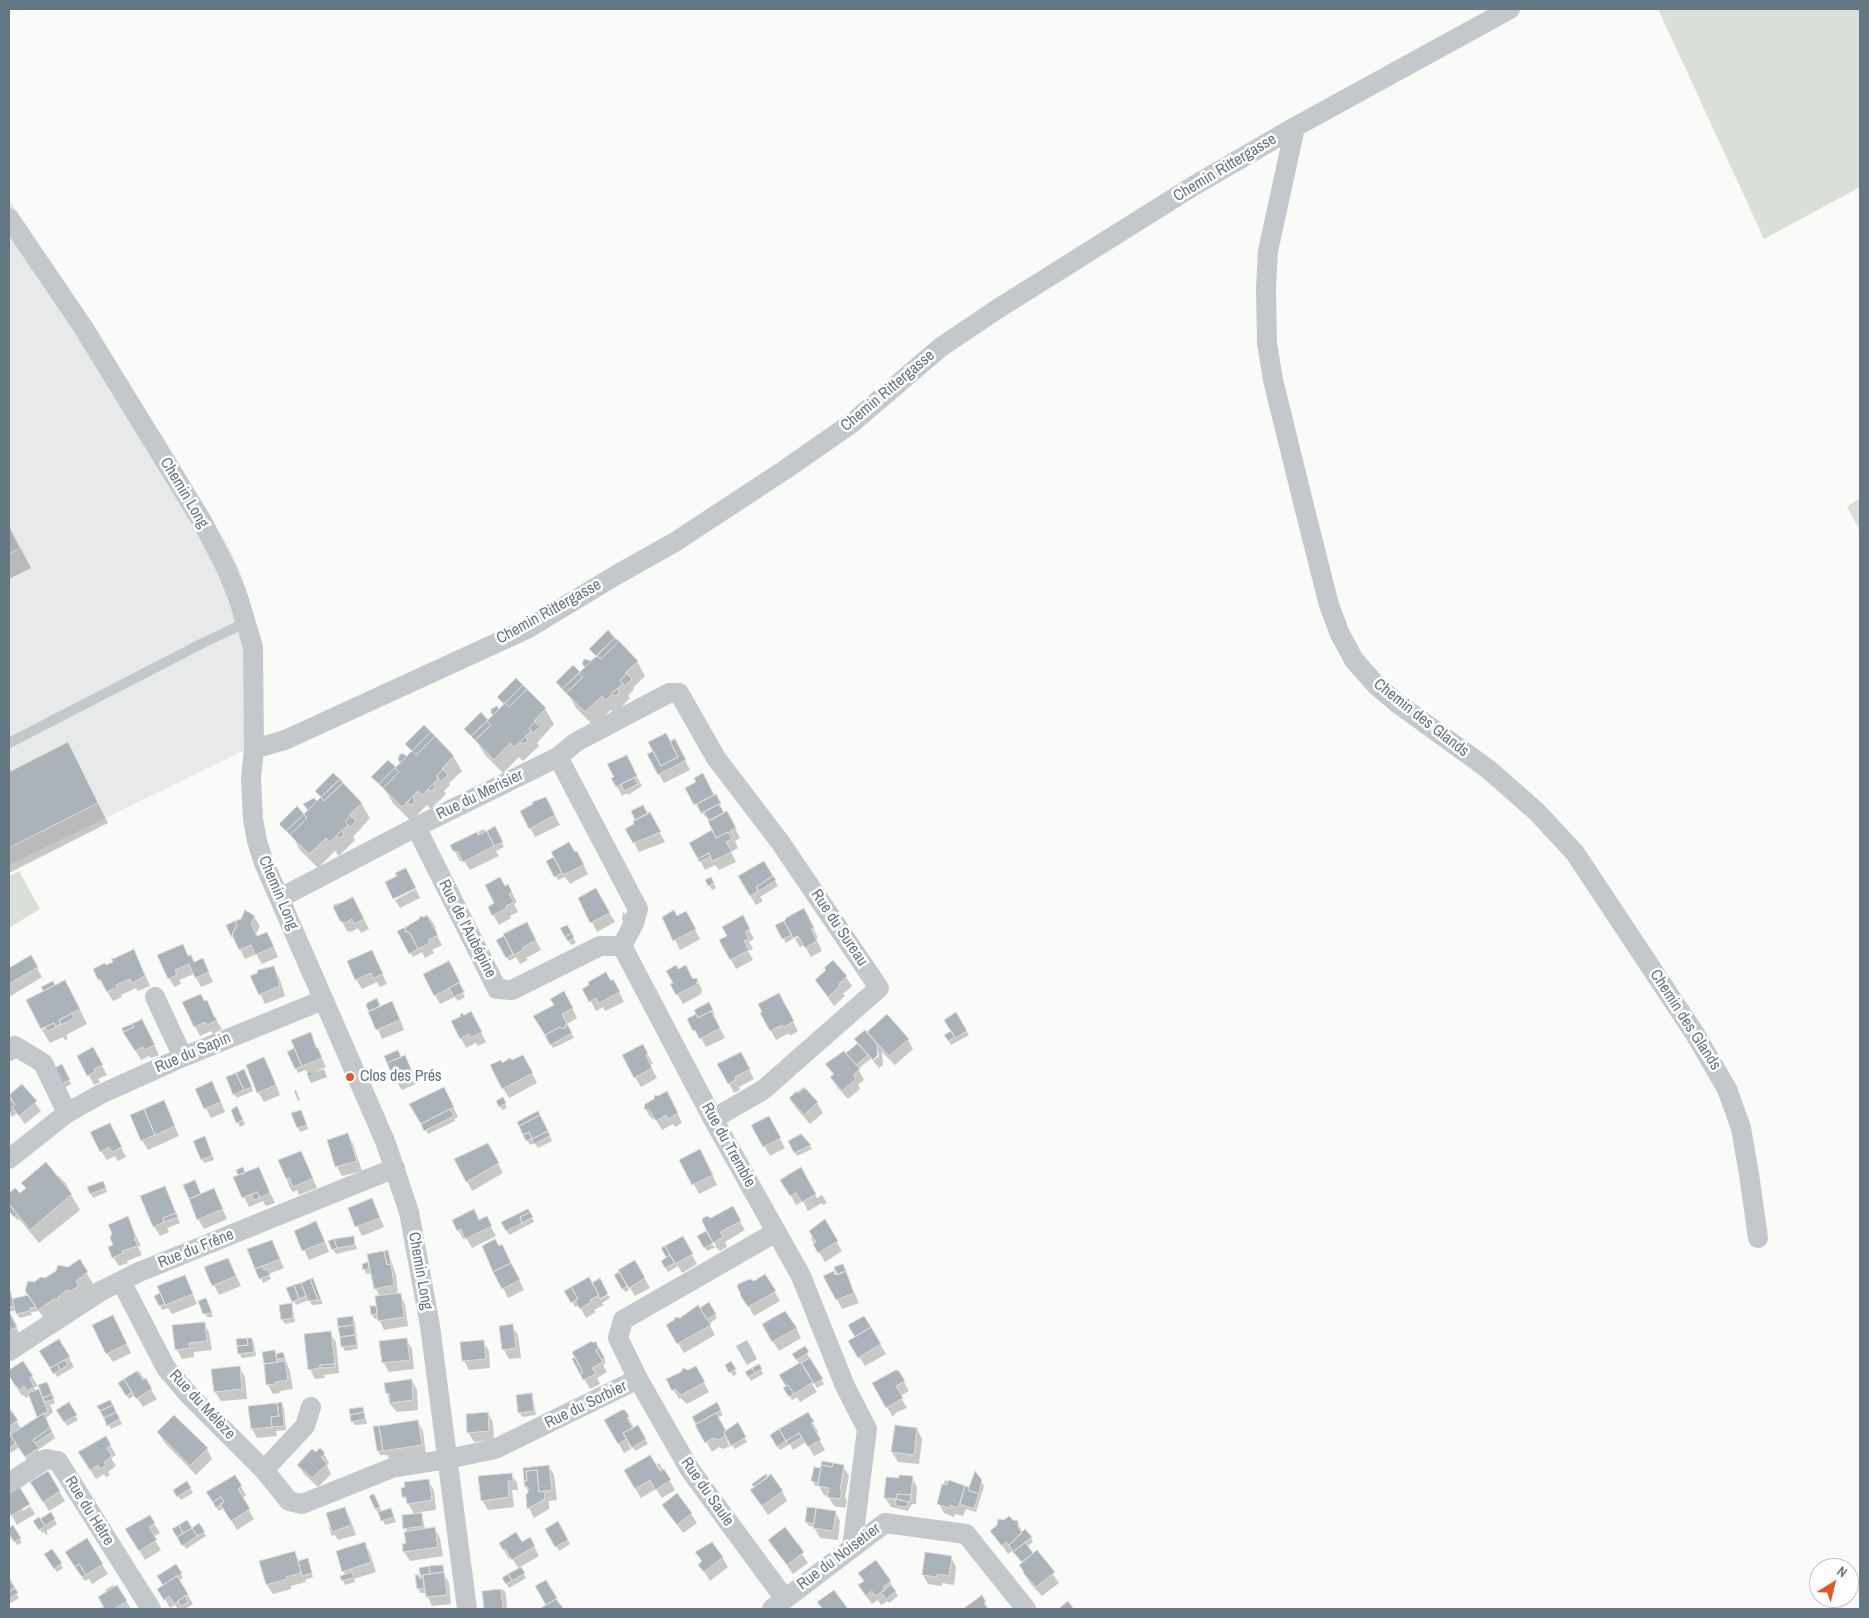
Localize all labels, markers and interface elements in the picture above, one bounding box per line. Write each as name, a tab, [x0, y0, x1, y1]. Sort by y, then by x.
street label: Chemin Rittergasse	[1170, 130, 1280, 206]
street label: Chemin Rittergasse	[837, 346, 939, 436]
street label: Chemin Long	[155, 454, 213, 532]
street label: Chemin Rittergasse	[493, 575, 605, 649]
street label: Chemin des Glands	[1369, 675, 1473, 761]
street label: Rue du Merisier	[434, 766, 526, 824]
street label: Chemin Long	[254, 853, 302, 933]
street label: Rue de l'Aubépine	[434, 877, 500, 981]
street label: Rue du Sureau	[806, 886, 872, 970]
street label: Chemin des Glands	[1645, 966, 1725, 1074]
street label: Rue du Sapin	[152, 1028, 234, 1078]
place label: Clos des Prés	[360, 1067, 442, 1087]
marker: Clos des Prés	[344, 1071, 356, 1083]
street label: Rue du Tremble	[697, 1099, 759, 1191]
street label: Rue du Frêne	[155, 1225, 237, 1273]
street label: Chemin Long	[404, 1231, 436, 1311]
street label: Rue du Mélèze	[165, 1366, 239, 1444]
street label: Rue du Sorbier	[542, 1377, 630, 1433]
street label: Rue du Saule	[676, 1454, 738, 1530]
street label: Rue du Hêtre	[60, 1473, 118, 1549]
street label: Rue du Noisetier	[794, 1519, 884, 1595]
north arrow	[1809, 1558, 1859, 1608]
text: N	[1834, 1562, 1851, 1581]

